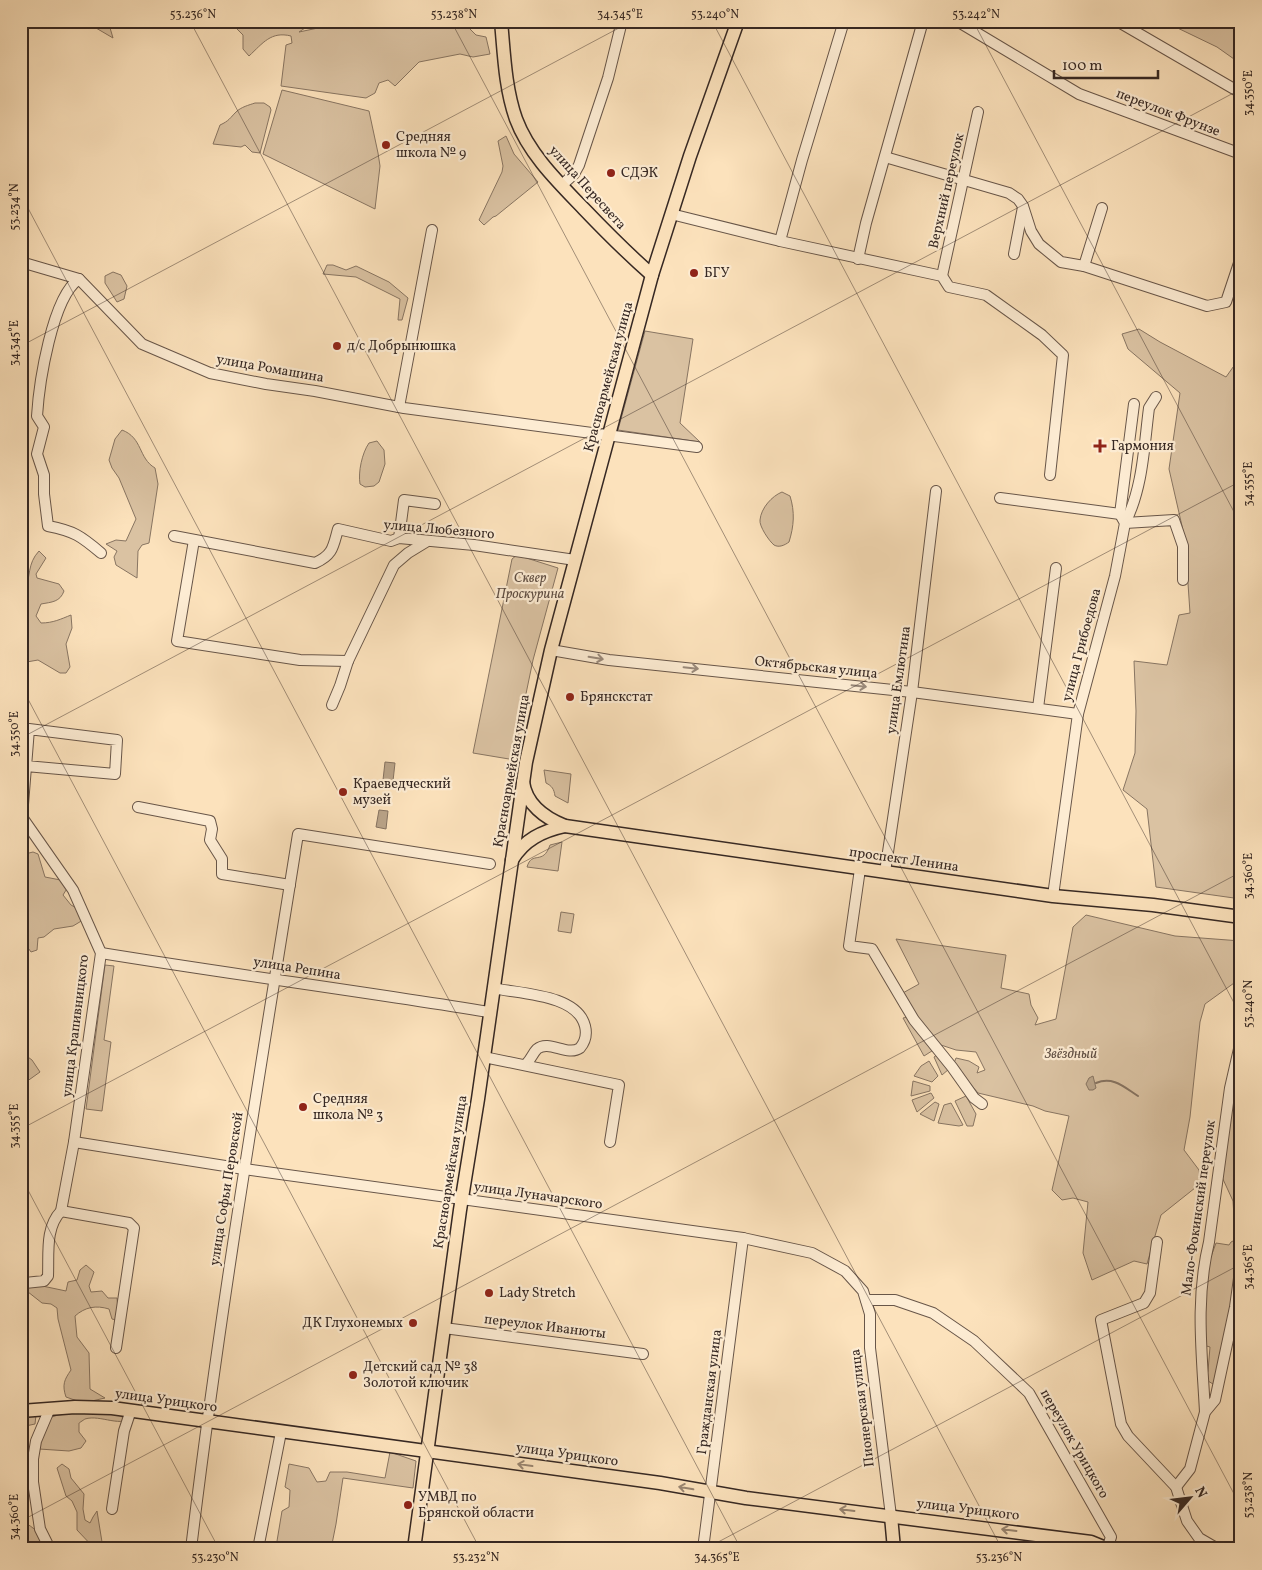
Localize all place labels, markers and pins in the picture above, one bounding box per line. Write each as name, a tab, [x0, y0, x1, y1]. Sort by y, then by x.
place label: Средняя школа № 9	[396, 128, 466, 163]
marker: Средняя школа № 9	[380, 139, 392, 151]
place label: СДЭК	[621, 164, 659, 183]
marker: СДЭК	[605, 167, 617, 179]
place label: БГУ	[704, 264, 730, 283]
marker: БГУ	[688, 267, 700, 279]
place label: д/с Добрынюшка	[347, 337, 456, 356]
marker: д/с Добрынюшка	[331, 340, 343, 352]
place label: Гармония	[1111, 437, 1174, 456]
marker: Гармония	[1093, 439, 1107, 453]
place label: Брянскстат	[580, 688, 653, 707]
marker: Брянскстат	[564, 691, 576, 703]
place label: Краеведческий музей	[353, 775, 451, 810]
marker: Краеведческий музей	[337, 786, 349, 798]
place label: Средняя школа № 3	[313, 1090, 383, 1125]
marker: Средняя школа № 3	[297, 1101, 309, 1113]
place label: Lady Stretch	[499, 1284, 576, 1303]
marker: Lady Stretch	[483, 1287, 495, 1299]
place label: ДК Глухонемых	[302, 1314, 403, 1333]
marker: ДК Глухонемых	[407, 1317, 419, 1329]
place label: Детский сад № 38 Золотой ключик	[363, 1358, 478, 1393]
marker: Детский сад № 38 Золотой ключик	[347, 1369, 359, 1381]
place label: УМВД по Брянской области	[418, 1488, 534, 1523]
marker: УМВД по Брянской области	[402, 1499, 414, 1511]

